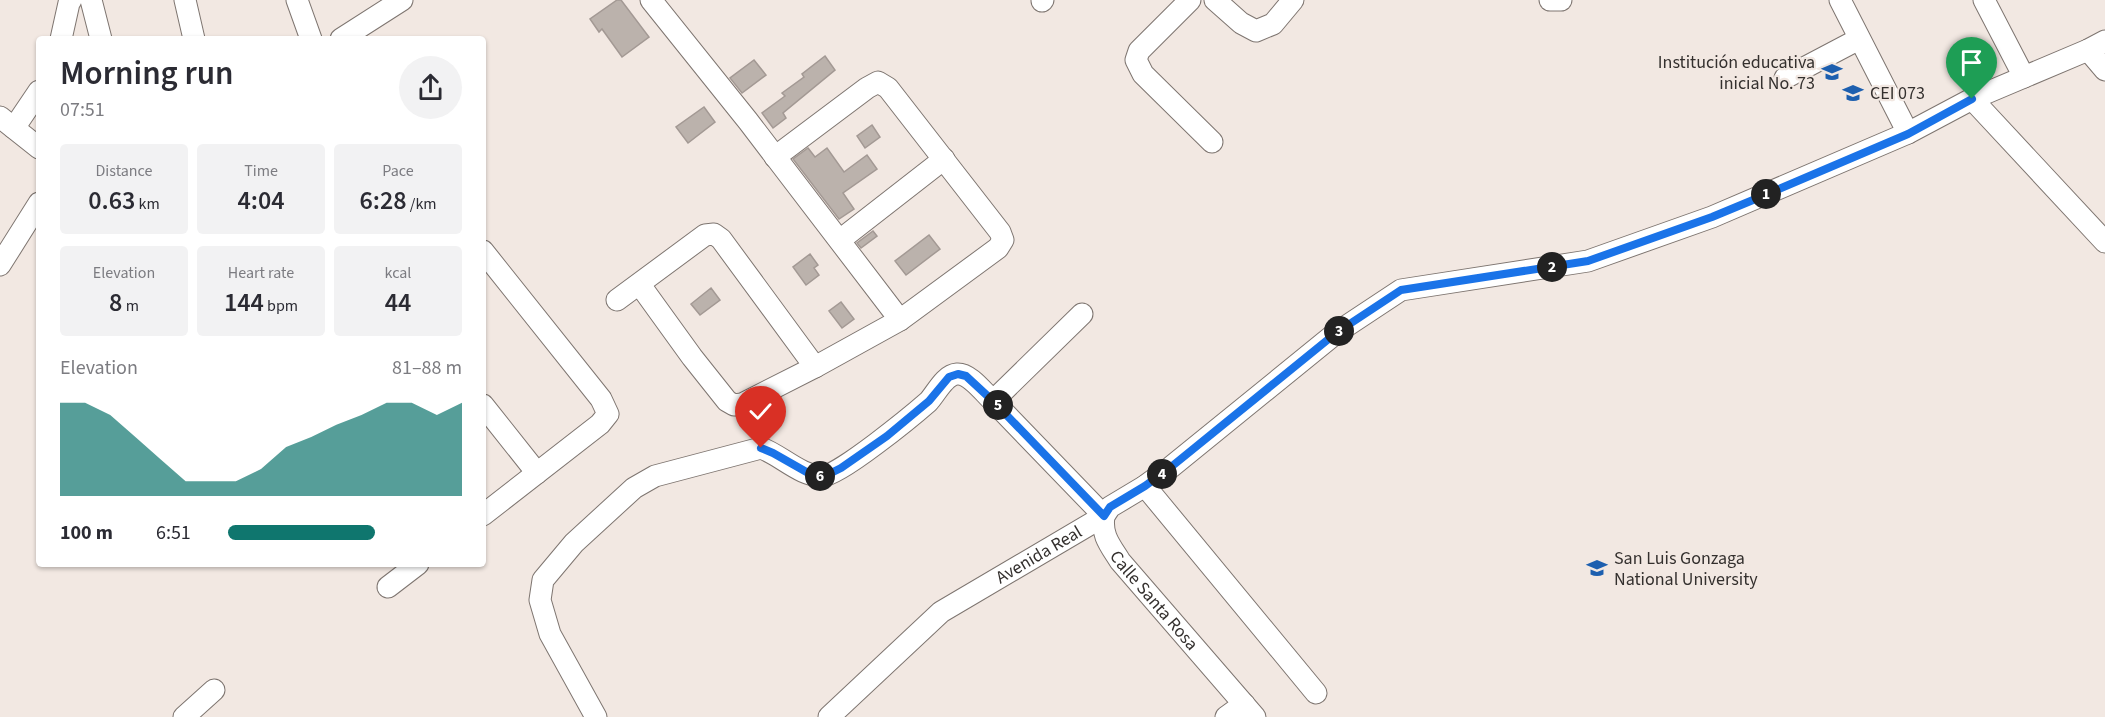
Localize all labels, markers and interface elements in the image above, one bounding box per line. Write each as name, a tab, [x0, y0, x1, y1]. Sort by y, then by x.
pin	[1946, 37, 1997, 99]
icon: arrive	[1955, 46, 1988, 79]
text: Morning run	[60, 50, 234, 97]
place label: Institución educativa inicial No. 73	[1658, 50, 1815, 96]
button: share	[399, 56, 462, 119]
school or university icon: Institución educativa inicial No. 73	[1820, 60, 1844, 84]
school or university icon: CEI 073	[1841, 81, 1865, 105]
place label: CEI 073	[1870, 81, 1925, 106]
text: 07:51	[60, 96, 105, 124]
text: Distance	[96, 160, 152, 182]
text: Time	[244, 160, 278, 182]
text: Pace	[382, 160, 414, 182]
pin: 1	[1751, 179, 1781, 209]
text: 0.63	[88, 182, 135, 219]
text: 4:04	[237, 182, 285, 219]
text: 6:28	[359, 182, 407, 219]
text: 1	[1762, 183, 1770, 205]
text: km	[135, 193, 160, 215]
text: /km	[407, 193, 437, 215]
pin: 2	[1537, 252, 1567, 282]
text: 2	[1548, 256, 1556, 278]
text: Elevation	[93, 262, 155, 284]
text: Heart rate	[228, 262, 294, 284]
text: kcal	[385, 262, 411, 284]
text: 8	[109, 284, 122, 321]
text: 144	[224, 284, 264, 321]
text: 44	[385, 284, 411, 321]
text: m	[122, 295, 139, 317]
text: bpm	[264, 295, 298, 317]
pin: 3	[1324, 316, 1354, 346]
text: 3	[1335, 320, 1343, 342]
text: Elevation	[60, 354, 138, 382]
text: 81–88 m	[392, 354, 462, 382]
pin	[735, 386, 786, 448]
pin: 5	[983, 390, 1013, 420]
text: 5	[994, 394, 1002, 416]
icon: check	[744, 395, 777, 428]
pin: 4	[1147, 459, 1177, 489]
pin: 6	[805, 461, 835, 491]
text: 4	[1158, 463, 1166, 485]
text: 6	[816, 465, 824, 487]
text: 100 m	[60, 519, 113, 547]
text: 6:51	[156, 519, 191, 547]
street label: Avenida Real	[991, 520, 1087, 590]
street label: Calle Santa Rosa	[1103, 546, 1204, 656]
place label: San Luis Gonzaga National University	[1614, 546, 1758, 592]
school or university icon: San Luis Gonzaga National University	[1585, 556, 1609, 580]

